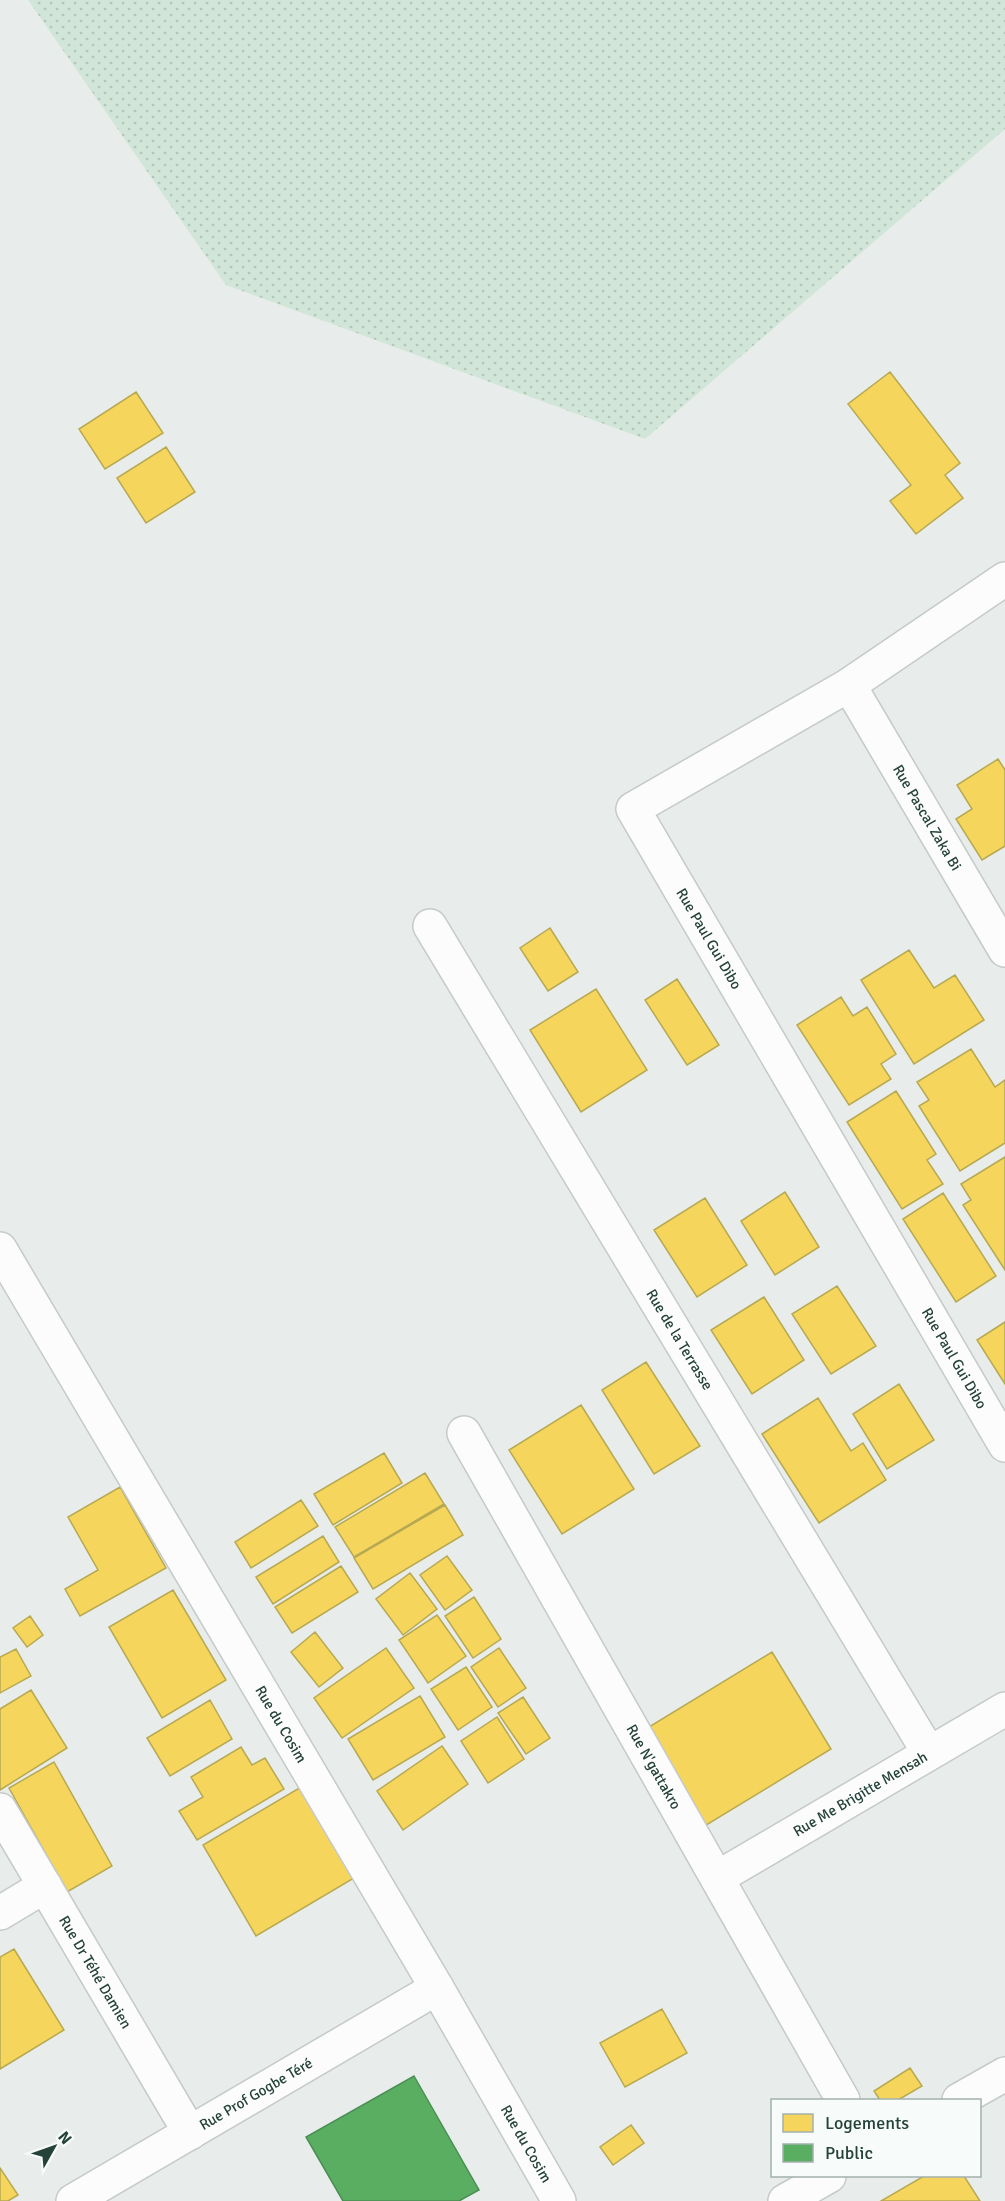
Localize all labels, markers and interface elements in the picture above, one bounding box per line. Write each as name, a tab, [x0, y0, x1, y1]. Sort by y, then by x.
street label: Rue Pascal Zaka Bi	[889, 761, 965, 874]
street label: Rue Paul Gui Dibo	[672, 885, 746, 993]
street label: Rue de la Terrasse	[642, 1286, 717, 1393]
street label: Rue Paul Gui Dibo	[918, 1304, 991, 1412]
street label: Rue du Cosim	[251, 1682, 311, 1766]
street label: Rue N'gattakro	[622, 1721, 685, 1813]
street label: Rue Me Brigitte Mensah	[790, 1748, 931, 1840]
street label: Rue Dr Téhé Damien	[55, 1912, 135, 2032]
street label: Rue Prof Gogbe Téré	[196, 2054, 316, 2134]
legend	[771, 2099, 981, 2177]
street label: Rue du Cosim	[497, 2102, 556, 2186]
text: Logements	[825, 2112, 909, 2134]
north arrow	[24, 2117, 84, 2177]
text: N	[53, 2127, 76, 2149]
text: Public	[825, 2142, 873, 2164]

